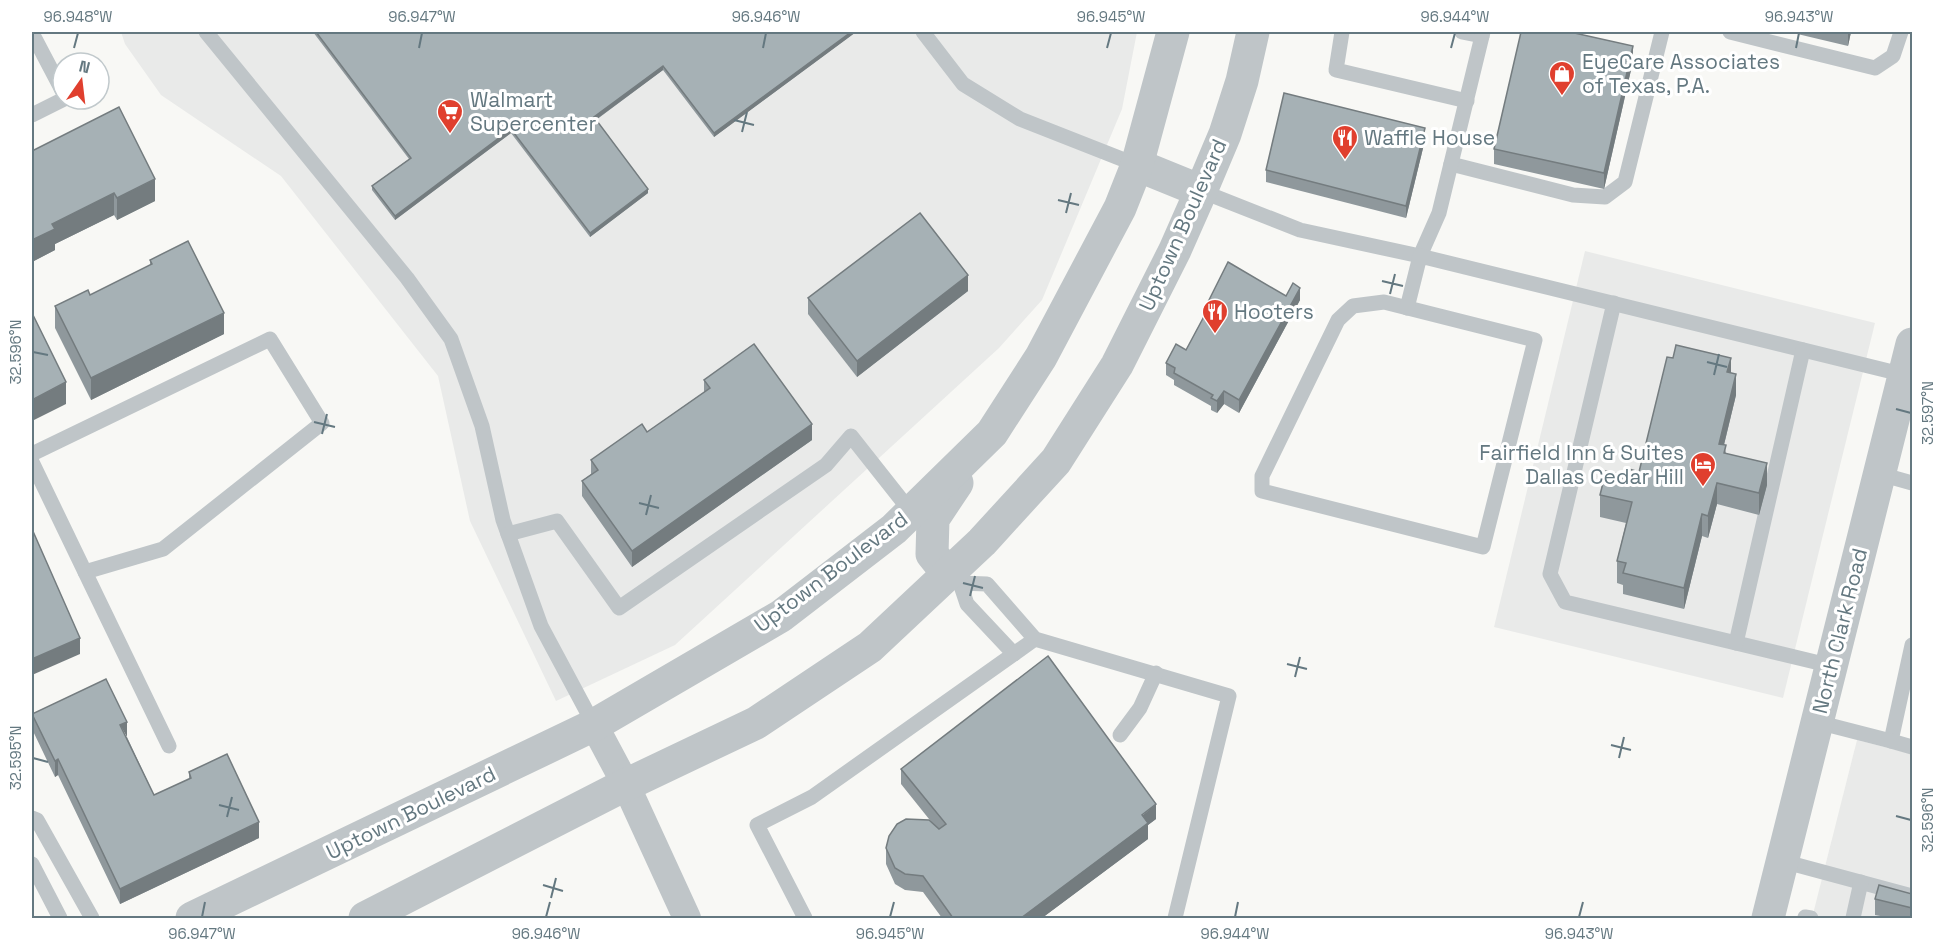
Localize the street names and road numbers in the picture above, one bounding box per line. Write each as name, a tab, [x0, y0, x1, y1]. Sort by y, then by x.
street label: Uptown Boulevard	[1133, 135, 1233, 315]
street label: Uptown Boulevard	[749, 505, 913, 638]
street label: North Clark Road	[1806, 545, 1873, 716]
street label: Uptown Boulevard	[322, 760, 500, 865]

